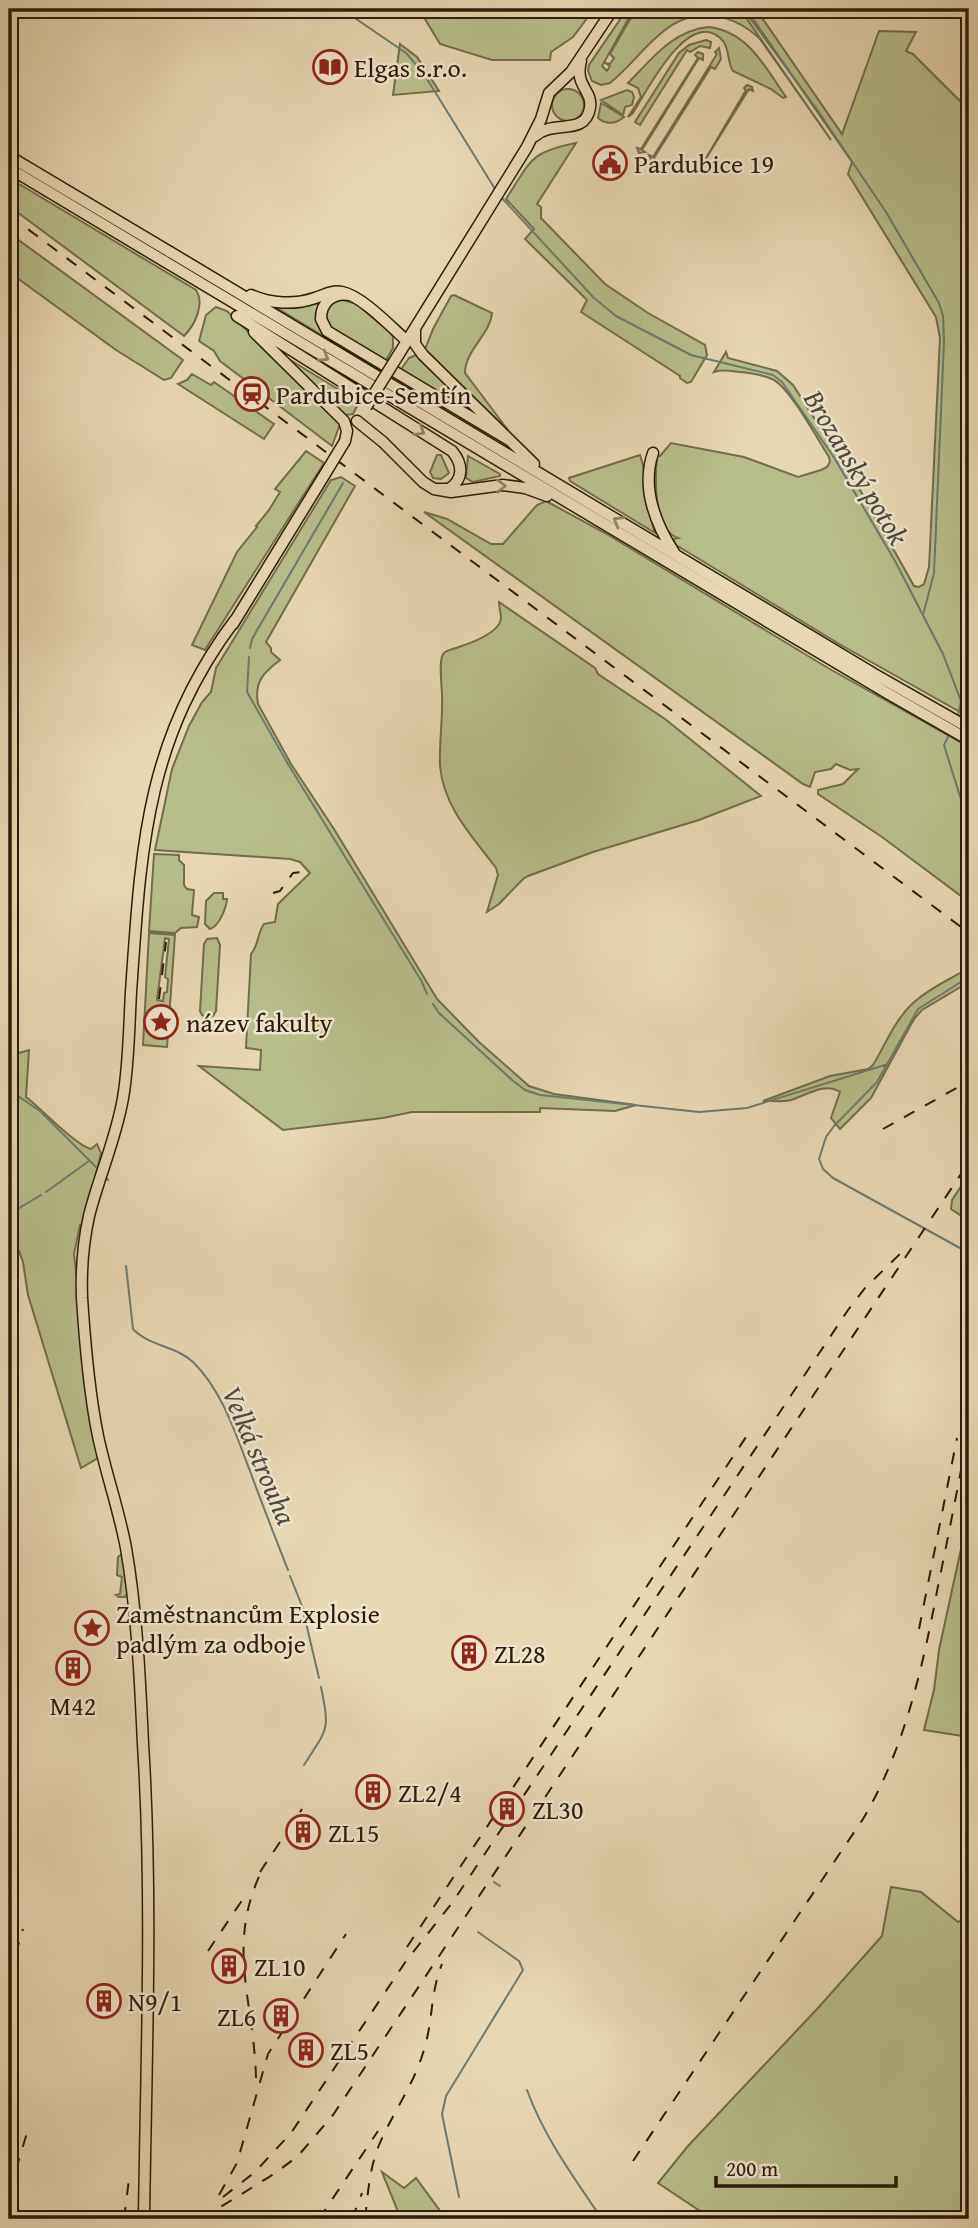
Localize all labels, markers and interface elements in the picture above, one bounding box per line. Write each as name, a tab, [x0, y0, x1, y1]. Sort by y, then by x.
library icon: Elgas s.r.o.	[311, 48, 349, 86]
place label: Elgas s.r.o.	[354, 48, 467, 87]
public building icon: Pardubice 19	[591, 144, 629, 182]
place label: Pardubice 19	[634, 144, 774, 183]
one-way arrow	[316, 349, 329, 362]
station icon: Pardubice-Semtín	[233, 375, 271, 413]
place label: Pardubice-Semtín	[276, 375, 472, 414]
water label: Brozanský potok	[794, 381, 920, 553]
one-way arrow	[412, 423, 425, 436]
one-way arrow	[496, 478, 507, 494]
one-way arrow	[613, 516, 626, 529]
place icon: název fakulty	[142, 1003, 180, 1041]
place label: název fakulty	[186, 1003, 333, 1042]
water label: Velká strouha	[212, 1379, 308, 1531]
place label: Zaměstnancům Explosie padlým za odboje	[116, 1594, 380, 1663]
place icon: Zaměstnancům Explosie padlým za odboje	[73, 1609, 111, 1647]
building icon: ZL28	[450, 1634, 488, 1672]
place label: ZL28	[494, 1634, 546, 1673]
building icon: M42	[54, 1649, 92, 1687]
place label: M42	[50, 1686, 96, 1725]
building icon: ZL2/4	[354, 1773, 392, 1811]
place label: ZL2/4	[398, 1773, 462, 1812]
building icon: ZL30	[488, 1790, 526, 1828]
place label: ZL30	[532, 1790, 584, 1829]
building icon: ZL15	[284, 1813, 322, 1851]
place label: ZL15	[328, 1813, 380, 1852]
building icon: ZL10	[210, 1947, 248, 1985]
place label: ZL10	[254, 1947, 306, 1986]
building icon: N9/1	[85, 1982, 123, 2020]
place label: N9/1	[128, 1982, 182, 2021]
place label: ZL6	[217, 1997, 256, 2036]
building icon: ZL6	[262, 1997, 300, 2035]
building icon: ZL5	[287, 2031, 325, 2069]
place label: ZL5	[330, 2031, 369, 2070]
scale bar	[716, 2144, 896, 2188]
text: 200 m	[726, 2153, 778, 2184]

